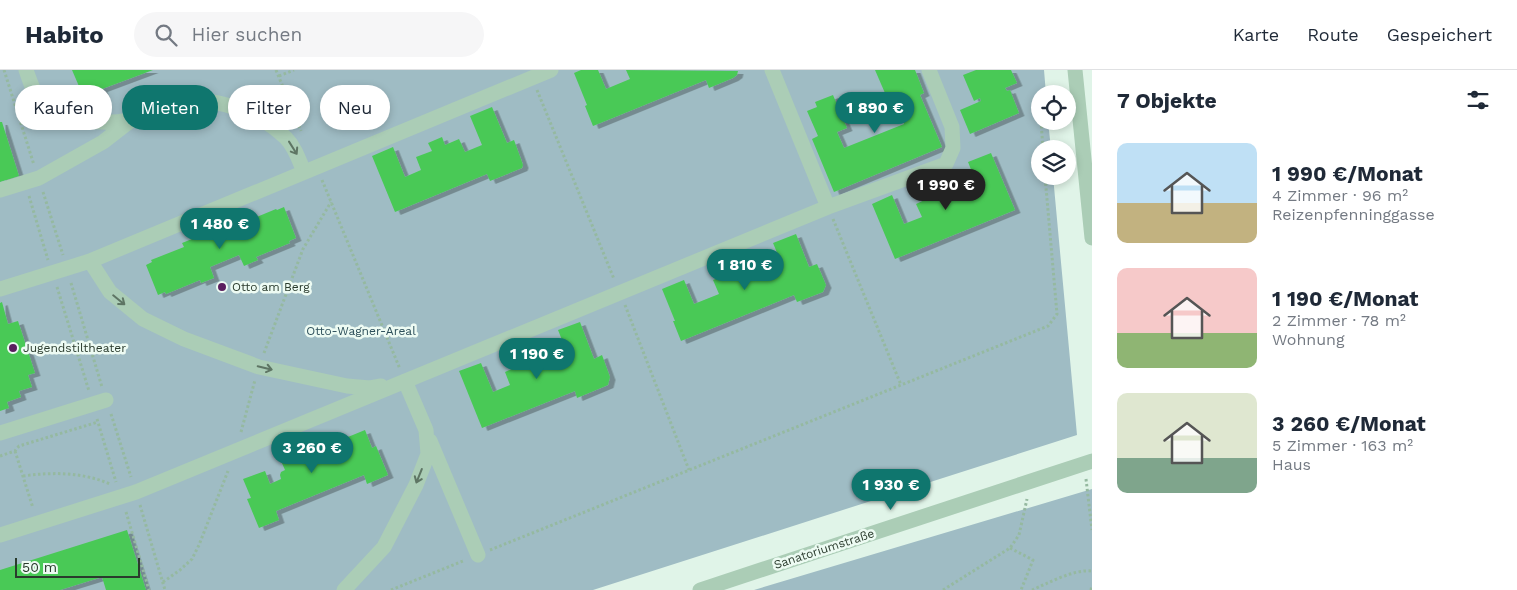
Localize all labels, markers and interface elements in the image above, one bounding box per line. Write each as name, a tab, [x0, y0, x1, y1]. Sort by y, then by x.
search box	[134, 12, 484, 57]
text: Habito	[25, 21, 104, 49]
icon: search	[152, 21, 180, 49]
text: Hier suchen	[192, 23, 302, 46]
text: Karte	[1233, 24, 1279, 45]
text: Route	[1307, 24, 1359, 45]
text: Gespeichert	[1387, 24, 1492, 45]
chip: Kaufen	[15, 85, 112, 130]
chip: Mieten	[122, 85, 218, 130]
chip: Filter	[228, 85, 310, 130]
chip: Neu	[320, 85, 390, 130]
map controls	[1031, 85, 1076, 185]
button: locate	[1031, 85, 1076, 130]
icon: filters	[1464, 86, 1492, 114]
text: 7 Objekte	[1117, 88, 1217, 113]
pin: 1 890 €	[829, 92, 921, 134]
text: 1 890 €	[846, 98, 904, 117]
button: layers	[1031, 140, 1076, 185]
one-way arrow	[287, 141, 298, 155]
text: 1 990 €/Monat	[1272, 161, 1423, 186]
icon: home	[1157, 163, 1217, 223]
pin: 1 990 €	[900, 168, 992, 211]
text: 1 990 €	[917, 175, 975, 194]
text: 4 Zimmer · 96 m²	[1272, 186, 1408, 205]
text: Reizenpfenninggasse	[1272, 205, 1435, 224]
pin: 1 480 €	[174, 208, 266, 250]
text: 1 480 €	[191, 214, 249, 233]
pin: 1 810 €	[699, 248, 791, 291]
text: 1 810 €	[718, 255, 772, 274]
place label: Otto am Berg	[232, 280, 310, 294]
marker: Otto am Berg	[216, 281, 228, 293]
text: 1 190 €/Monat	[1272, 286, 1419, 311]
icon: home	[1157, 288, 1217, 348]
one-way arrow	[112, 294, 125, 305]
text: 2 Zimmer · 78 m²	[1272, 311, 1406, 330]
park label: Otto-Wagner-Areal	[306, 324, 416, 338]
text: Wohnung	[1272, 330, 1345, 349]
pin: 1 190 €	[491, 338, 583, 380]
place label: Jugendstiltheater	[23, 341, 126, 355]
marker: Jugendstiltheater	[7, 342, 19, 354]
text: 1 190 €	[510, 344, 564, 363]
one-way arrow	[256, 364, 272, 373]
text: 3 260 €/Monat	[1272, 411, 1426, 436]
icon: home	[1157, 413, 1217, 473]
pin: 3 260 €	[266, 432, 358, 474]
text: 5 Zimmer · 163 m²	[1272, 436, 1413, 455]
text: 3 260 €	[282, 438, 342, 457]
text: Haus	[1272, 455, 1311, 474]
one-way arrow	[414, 468, 423, 483]
pin: 1 930 €	[845, 468, 937, 511]
text: 1 930 €	[863, 475, 919, 494]
street label: Sanatoriumstraße	[772, 526, 876, 572]
scale bar	[15, 555, 140, 578]
text: 50 m	[22, 559, 57, 575]

